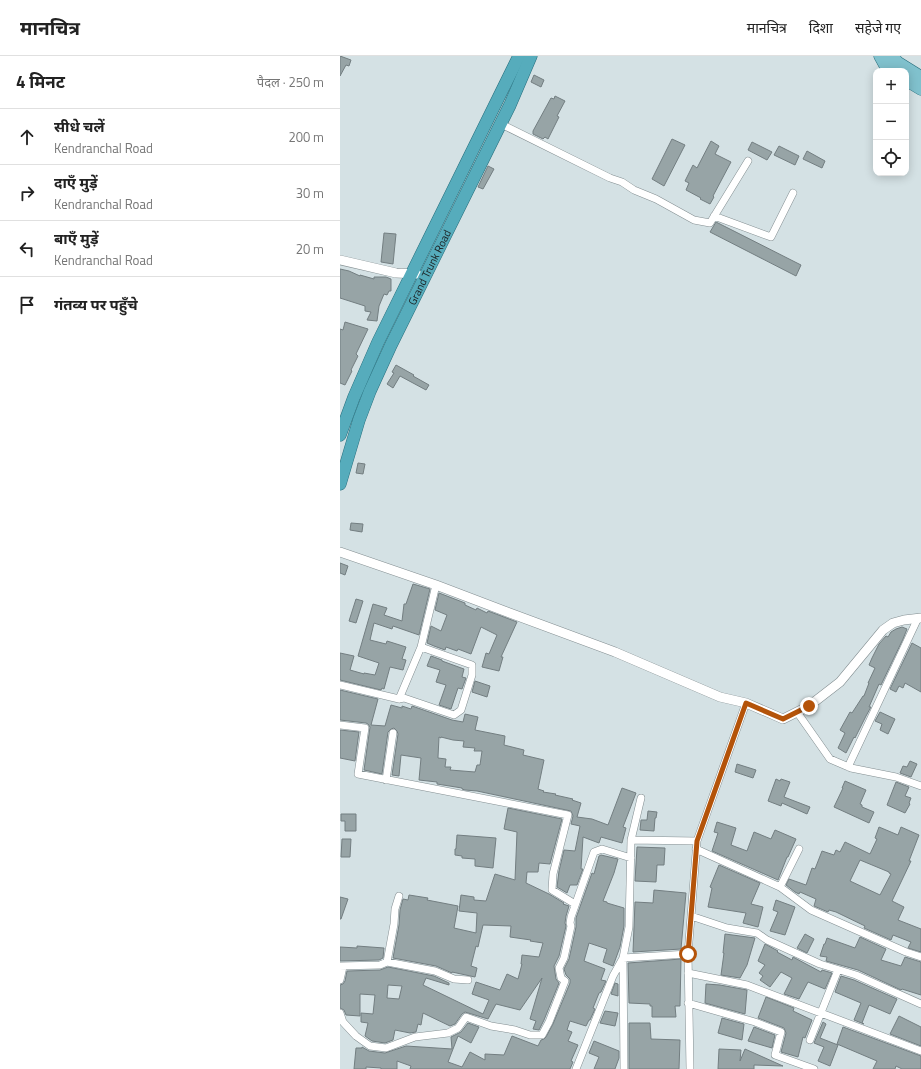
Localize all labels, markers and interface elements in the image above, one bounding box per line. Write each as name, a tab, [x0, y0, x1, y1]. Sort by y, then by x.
text: मानचित्र	[20, 13, 80, 42]
text: मानचित्र	[747, 17, 787, 38]
text: दिशा	[809, 17, 833, 38]
text: सहेजे गए	[855, 17, 901, 38]
map controls	[873, 68, 909, 176]
button: +	[873, 68, 909, 104]
text: 4 मिनट	[16, 69, 65, 95]
text: पैदल · 250 m	[257, 72, 324, 92]
button: −	[873, 104, 909, 140]
text: सीधे चलें	[54, 115, 105, 138]
icon: ahead	[16, 126, 38, 148]
text: 200 m	[288, 127, 324, 147]
text: Kendranchal Road	[54, 138, 153, 158]
button: locate	[873, 140, 909, 176]
text: दाएँ मुड़ें	[54, 171, 98, 194]
icon: right	[16, 182, 38, 204]
text: 30 m	[296, 183, 324, 203]
text: Kendranchal Road	[54, 194, 153, 214]
text: बाएँ मुड़ें	[54, 227, 98, 250]
street label: Grand Trunk Road	[404, 227, 455, 308]
icon: left	[16, 238, 38, 260]
text: 20 m	[296, 239, 324, 259]
text: Kendranchal Road	[54, 250, 153, 270]
text: गंतव्य पर पहुँचे	[54, 293, 138, 316]
icon: arrive	[16, 294, 38, 316]
route end	[800, 697, 818, 715]
route start	[679, 945, 697, 963]

